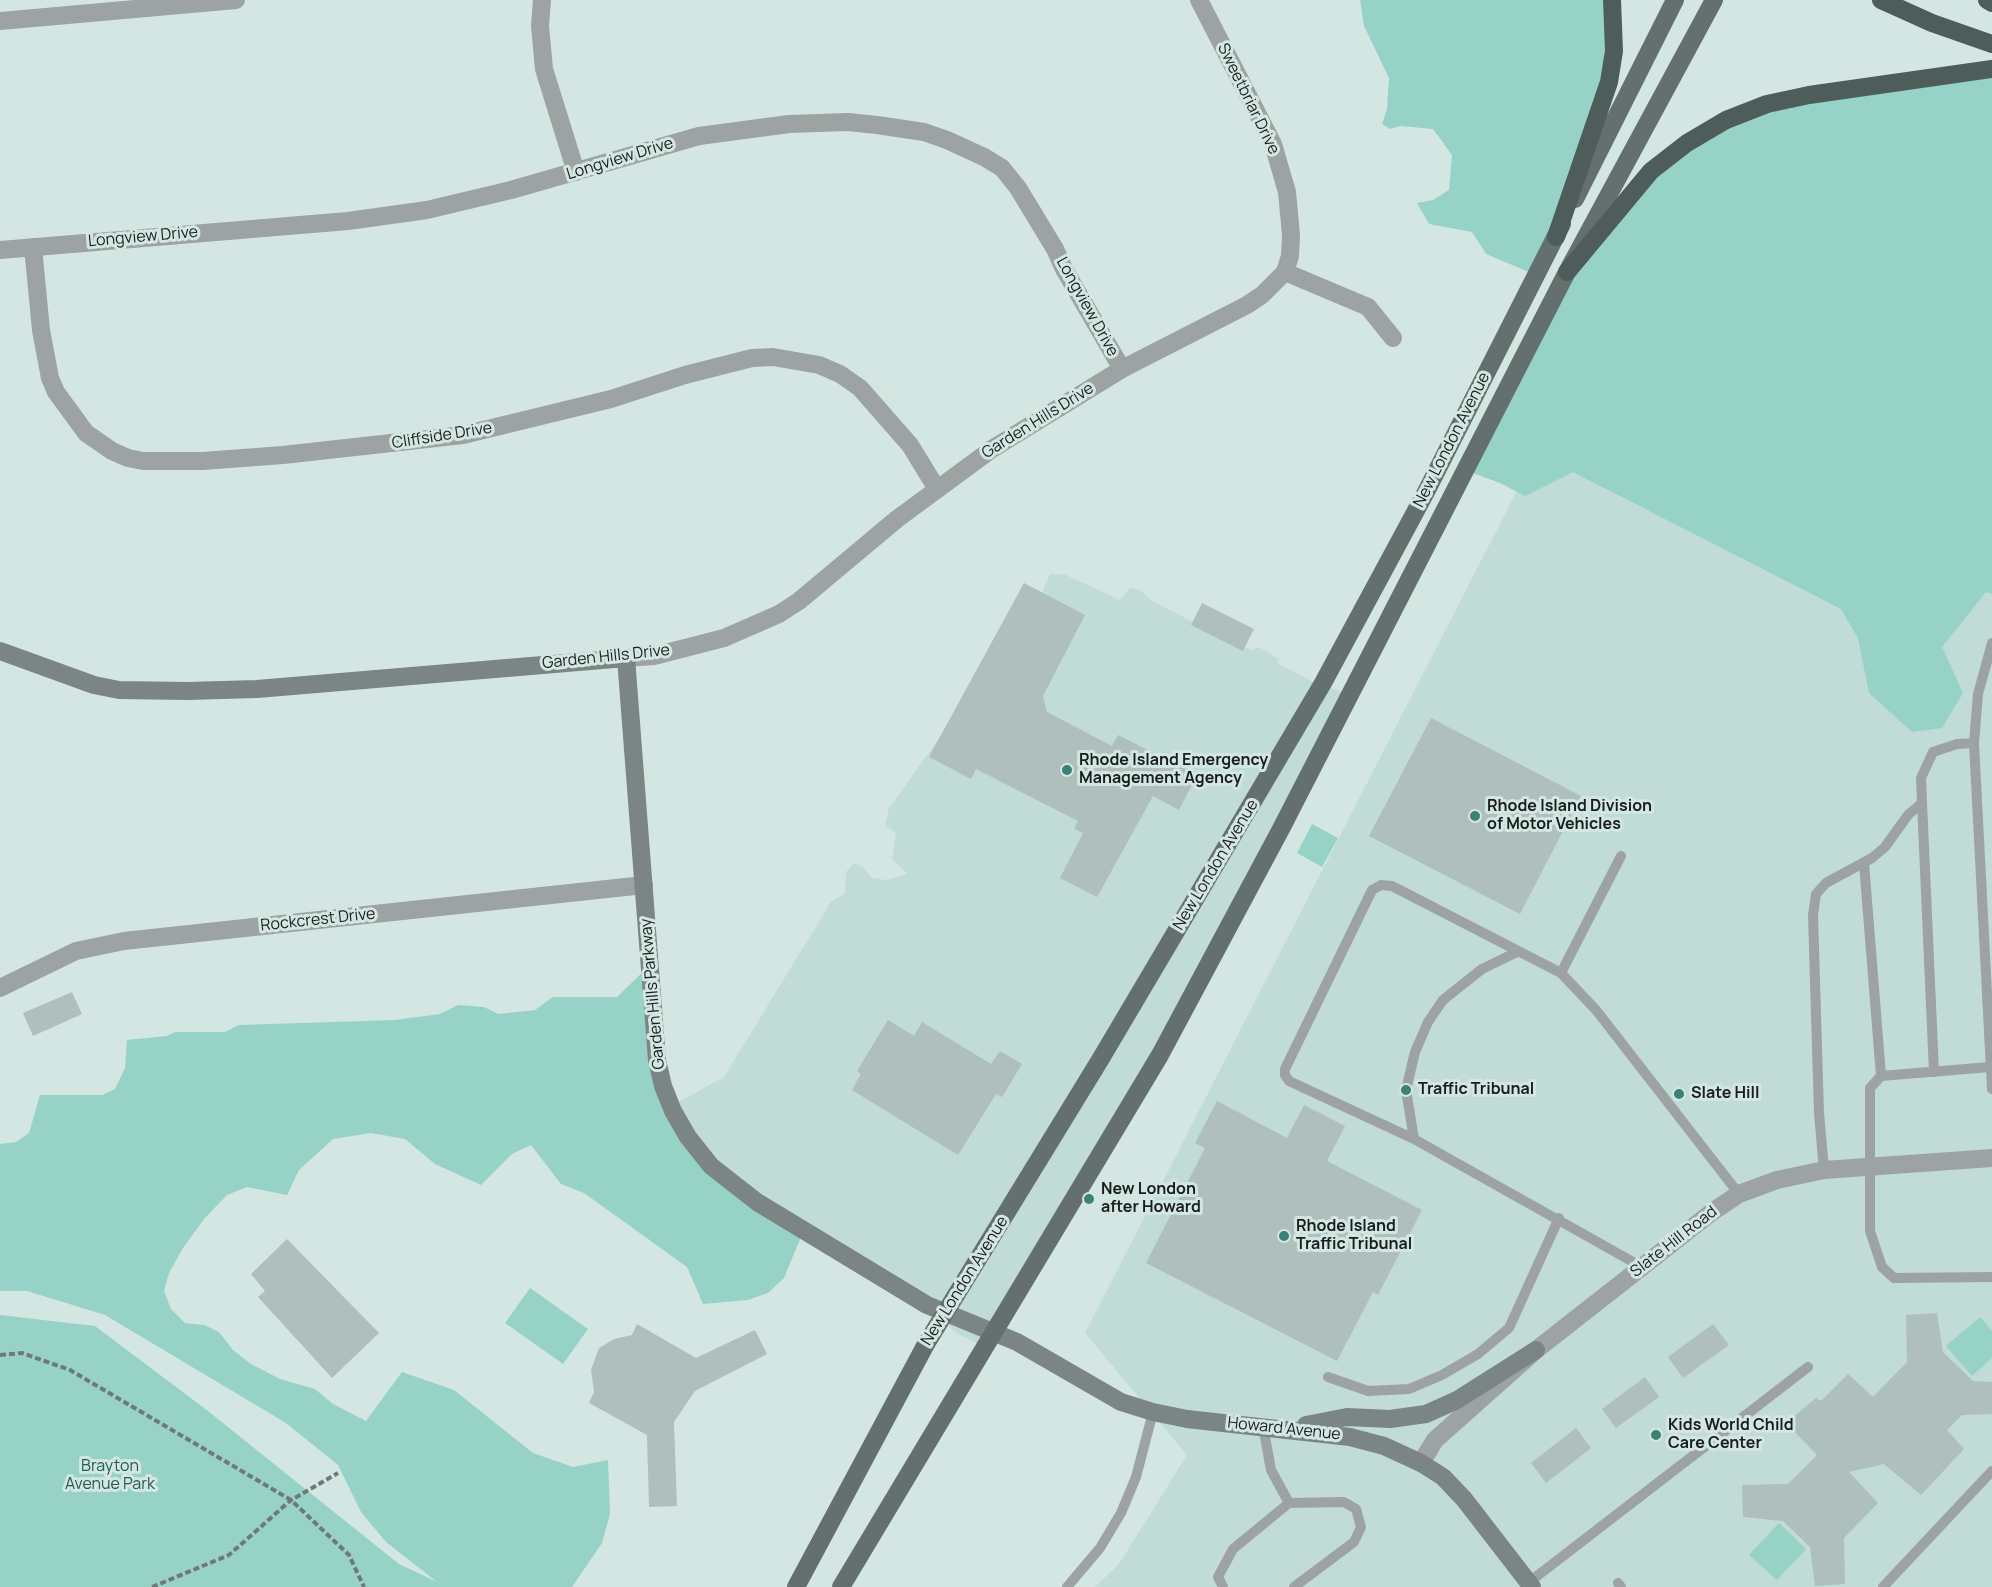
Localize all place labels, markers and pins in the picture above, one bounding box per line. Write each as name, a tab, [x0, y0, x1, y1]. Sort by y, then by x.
place label: Rhode Island Emergency Management Agency	[1079, 751, 1268, 789]
marker: Rhode Island Emergency Management Agency	[1060, 763, 1074, 777]
place label: Rhode Island Division of Motor Vehicles	[1487, 797, 1652, 835]
marker: Rhode Island Division of Motor Vehicles	[1468, 809, 1482, 823]
place label: Traffic Tribunal	[1418, 1080, 1534, 1100]
marker: Traffic Tribunal	[1399, 1083, 1413, 1097]
place label: Slate Hill	[1691, 1084, 1760, 1104]
marker: Slate Hill	[1672, 1087, 1686, 1101]
place label: New London after Howard	[1101, 1180, 1201, 1218]
marker: New London after Howard	[1082, 1192, 1096, 1206]
place label: Rhode Island Traffic Tribunal	[1296, 1217, 1412, 1255]
marker: Rhode Island Traffic Tribunal	[1277, 1229, 1291, 1243]
place label: Kids World Child Care Center	[1668, 1416, 1794, 1454]
marker: Kids World Child Care Center	[1649, 1428, 1663, 1442]

